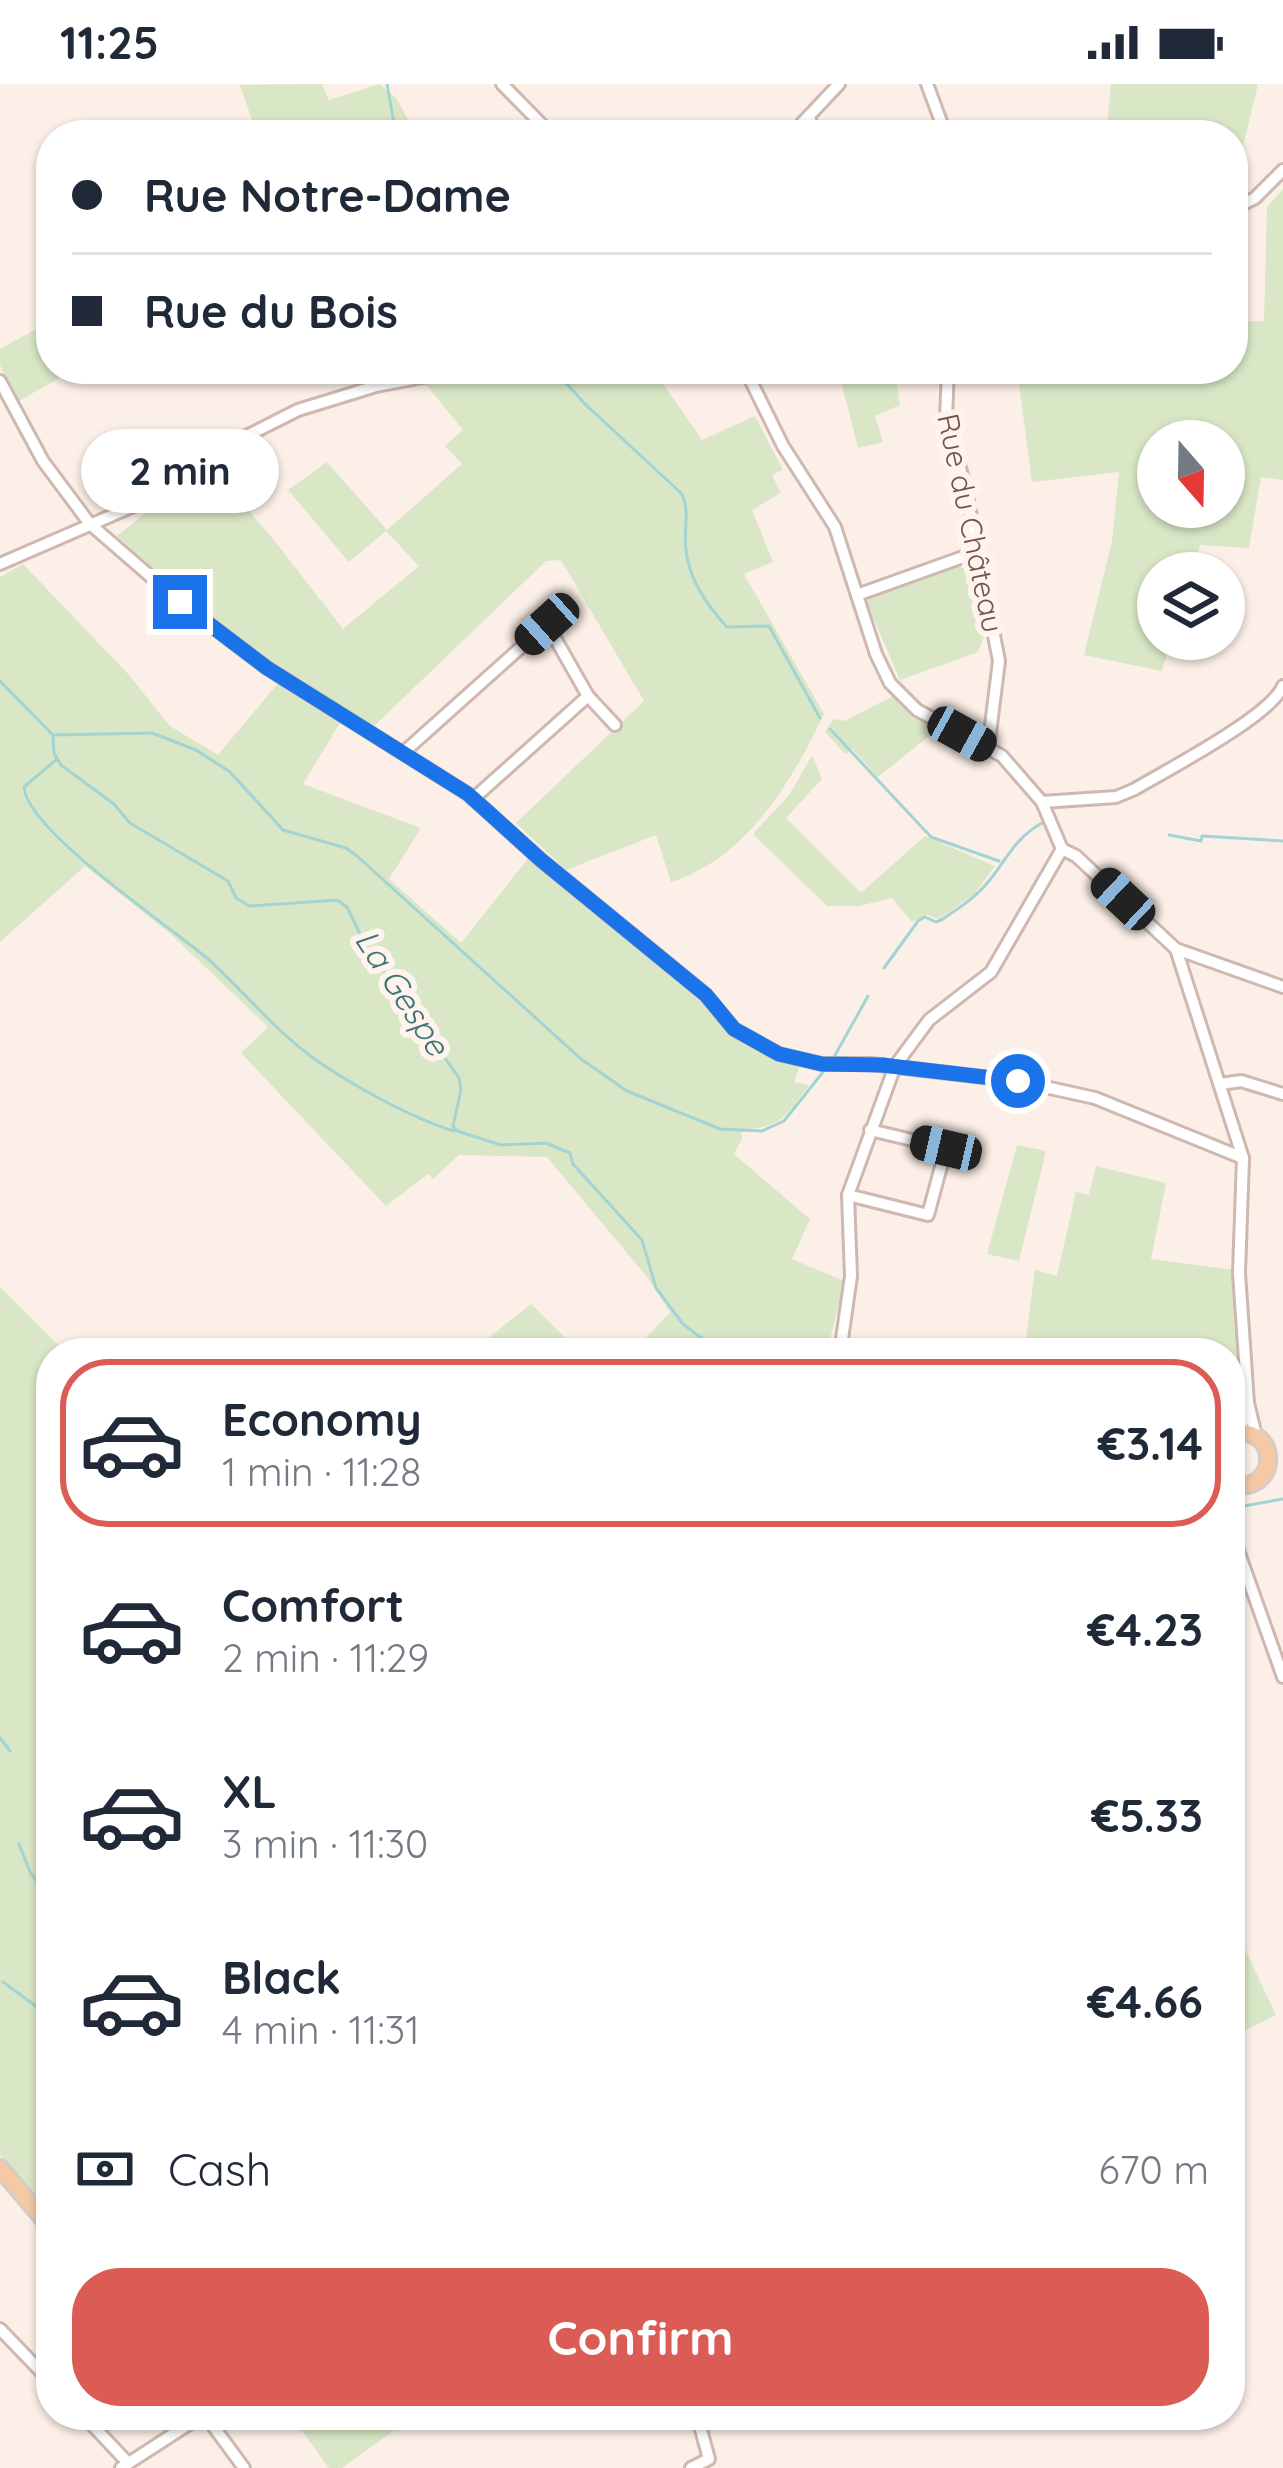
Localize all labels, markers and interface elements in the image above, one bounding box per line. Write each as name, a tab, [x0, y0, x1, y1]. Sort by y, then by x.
text: 11:25	[60, 14, 159, 70]
text: Rue Notre-Dame	[144, 167, 511, 223]
text: Rue du Bois	[144, 283, 398, 339]
street label: Rue du Château	[929, 410, 1013, 636]
north arrow	[1137, 420, 1245, 528]
map controls	[1137, 420, 1245, 660]
callout: 2 min	[81, 428, 279, 512]
text: 2 min	[129, 446, 231, 495]
button: layers	[1137, 552, 1245, 660]
route end	[153, 575, 207, 629]
car	[508, 587, 586, 661]
car	[922, 701, 1002, 767]
car	[1084, 861, 1162, 937]
water label: La Gespe	[347, 921, 460, 1064]
route start	[991, 1054, 1045, 1108]
car	[907, 1122, 985, 1174]
icon: car	[78, 1389, 186, 1497]
text: Economy	[222, 1391, 422, 1447]
text: €3.14	[1098, 1415, 1203, 1471]
text: 1 min · 11:28	[222, 1447, 421, 1496]
icon: car	[78, 1575, 186, 1683]
text: Comfort	[222, 1577, 404, 1633]
text: €4.23	[1087, 1601, 1203, 1657]
text: 2 min · 11:29	[222, 1633, 429, 1682]
icon: car	[78, 1761, 186, 1869]
text: XL	[222, 1763, 277, 1819]
text: €5.33	[1091, 1787, 1203, 1843]
text: 3 min · 11:30	[222, 1819, 428, 1868]
icon: car	[78, 1947, 186, 2055]
text: Black	[222, 1949, 341, 2005]
text: €4.66	[1087, 1973, 1203, 2029]
text: 4 min · 11:31	[222, 2005, 420, 2054]
icon: cash	[72, 2136, 138, 2202]
text: Cash	[168, 2141, 271, 2197]
text: 670 m	[1099, 2145, 1209, 2194]
button: Confirm	[72, 2268, 1209, 2406]

